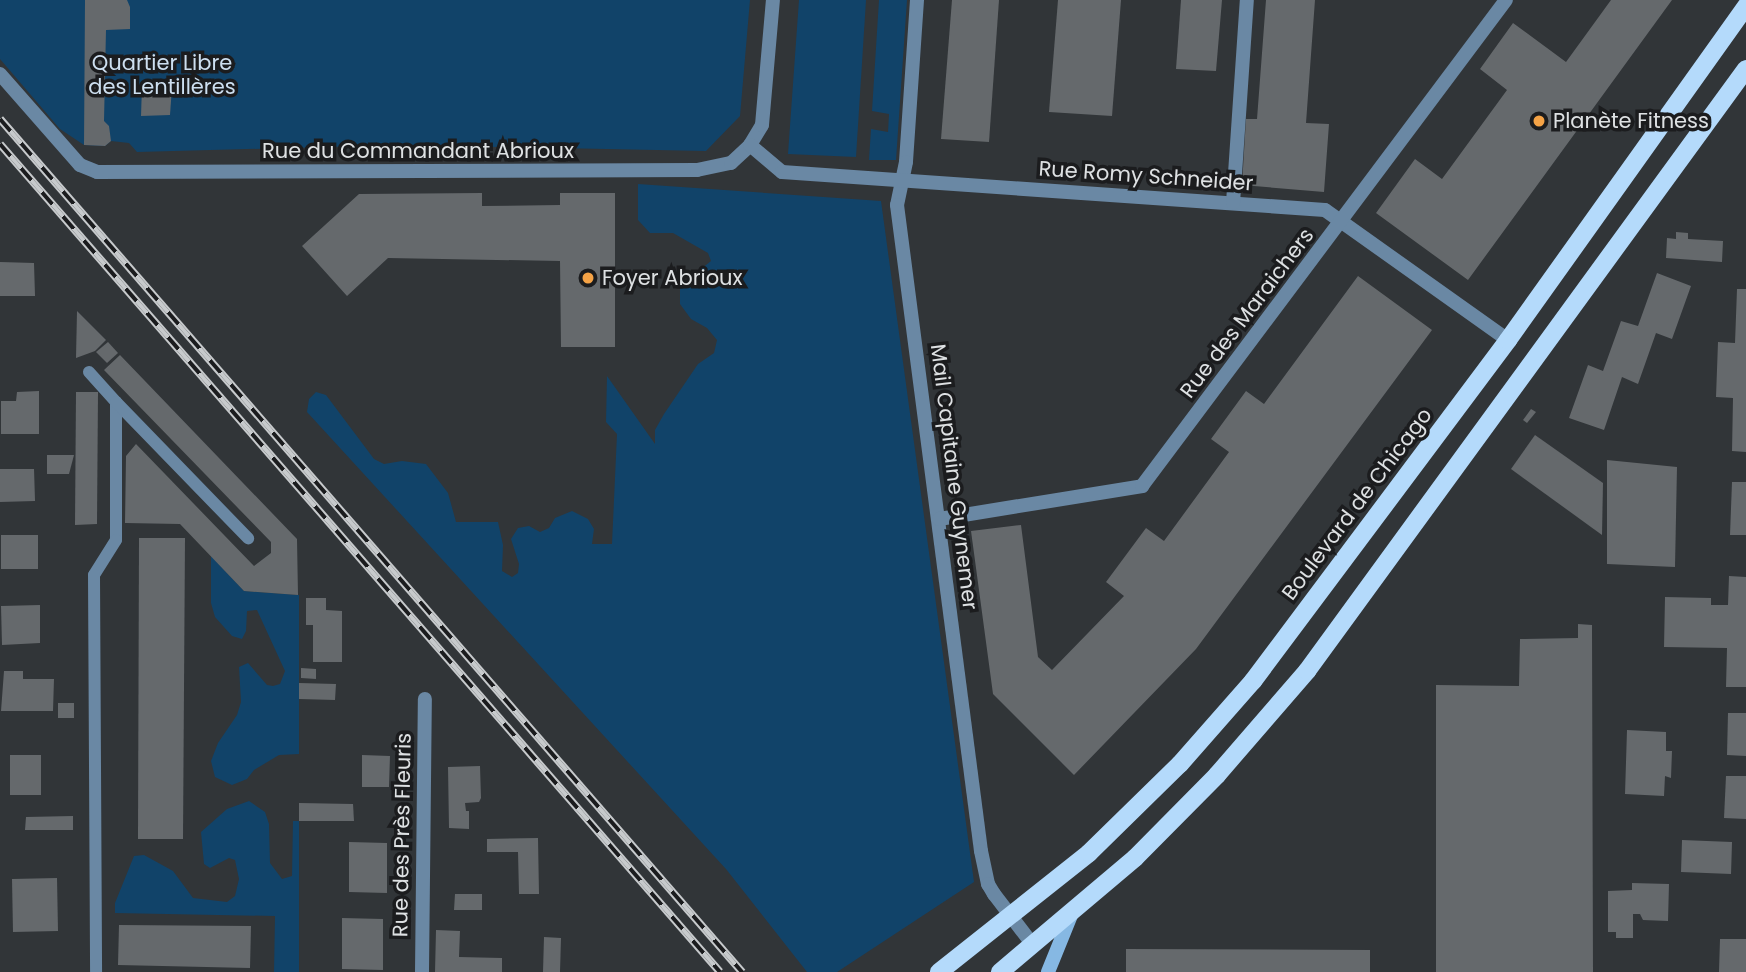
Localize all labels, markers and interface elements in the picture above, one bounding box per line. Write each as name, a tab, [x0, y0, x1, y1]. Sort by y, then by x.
park label: Quartier Libre des Lentillères	[88, 50, 236, 100]
place label: Planète Fitness	[1553, 108, 1709, 134]
marker: Planète Fitness	[1531, 113, 1547, 129]
street label: Rue du Commandant Abrioux	[262, 138, 574, 164]
street label: Rue Romy Schneider	[1038, 156, 1254, 196]
street label: Rue des Maraichers	[1175, 223, 1319, 403]
place label: Foyer Abrioux	[602, 265, 743, 291]
marker: Foyer Abrioux	[580, 270, 596, 286]
street label: Mail Capitaine Guynemer	[925, 343, 983, 611]
street label: Boulevard de Chicago	[1277, 403, 1437, 605]
street label: Rue des Près Fleuris	[388, 733, 416, 937]

